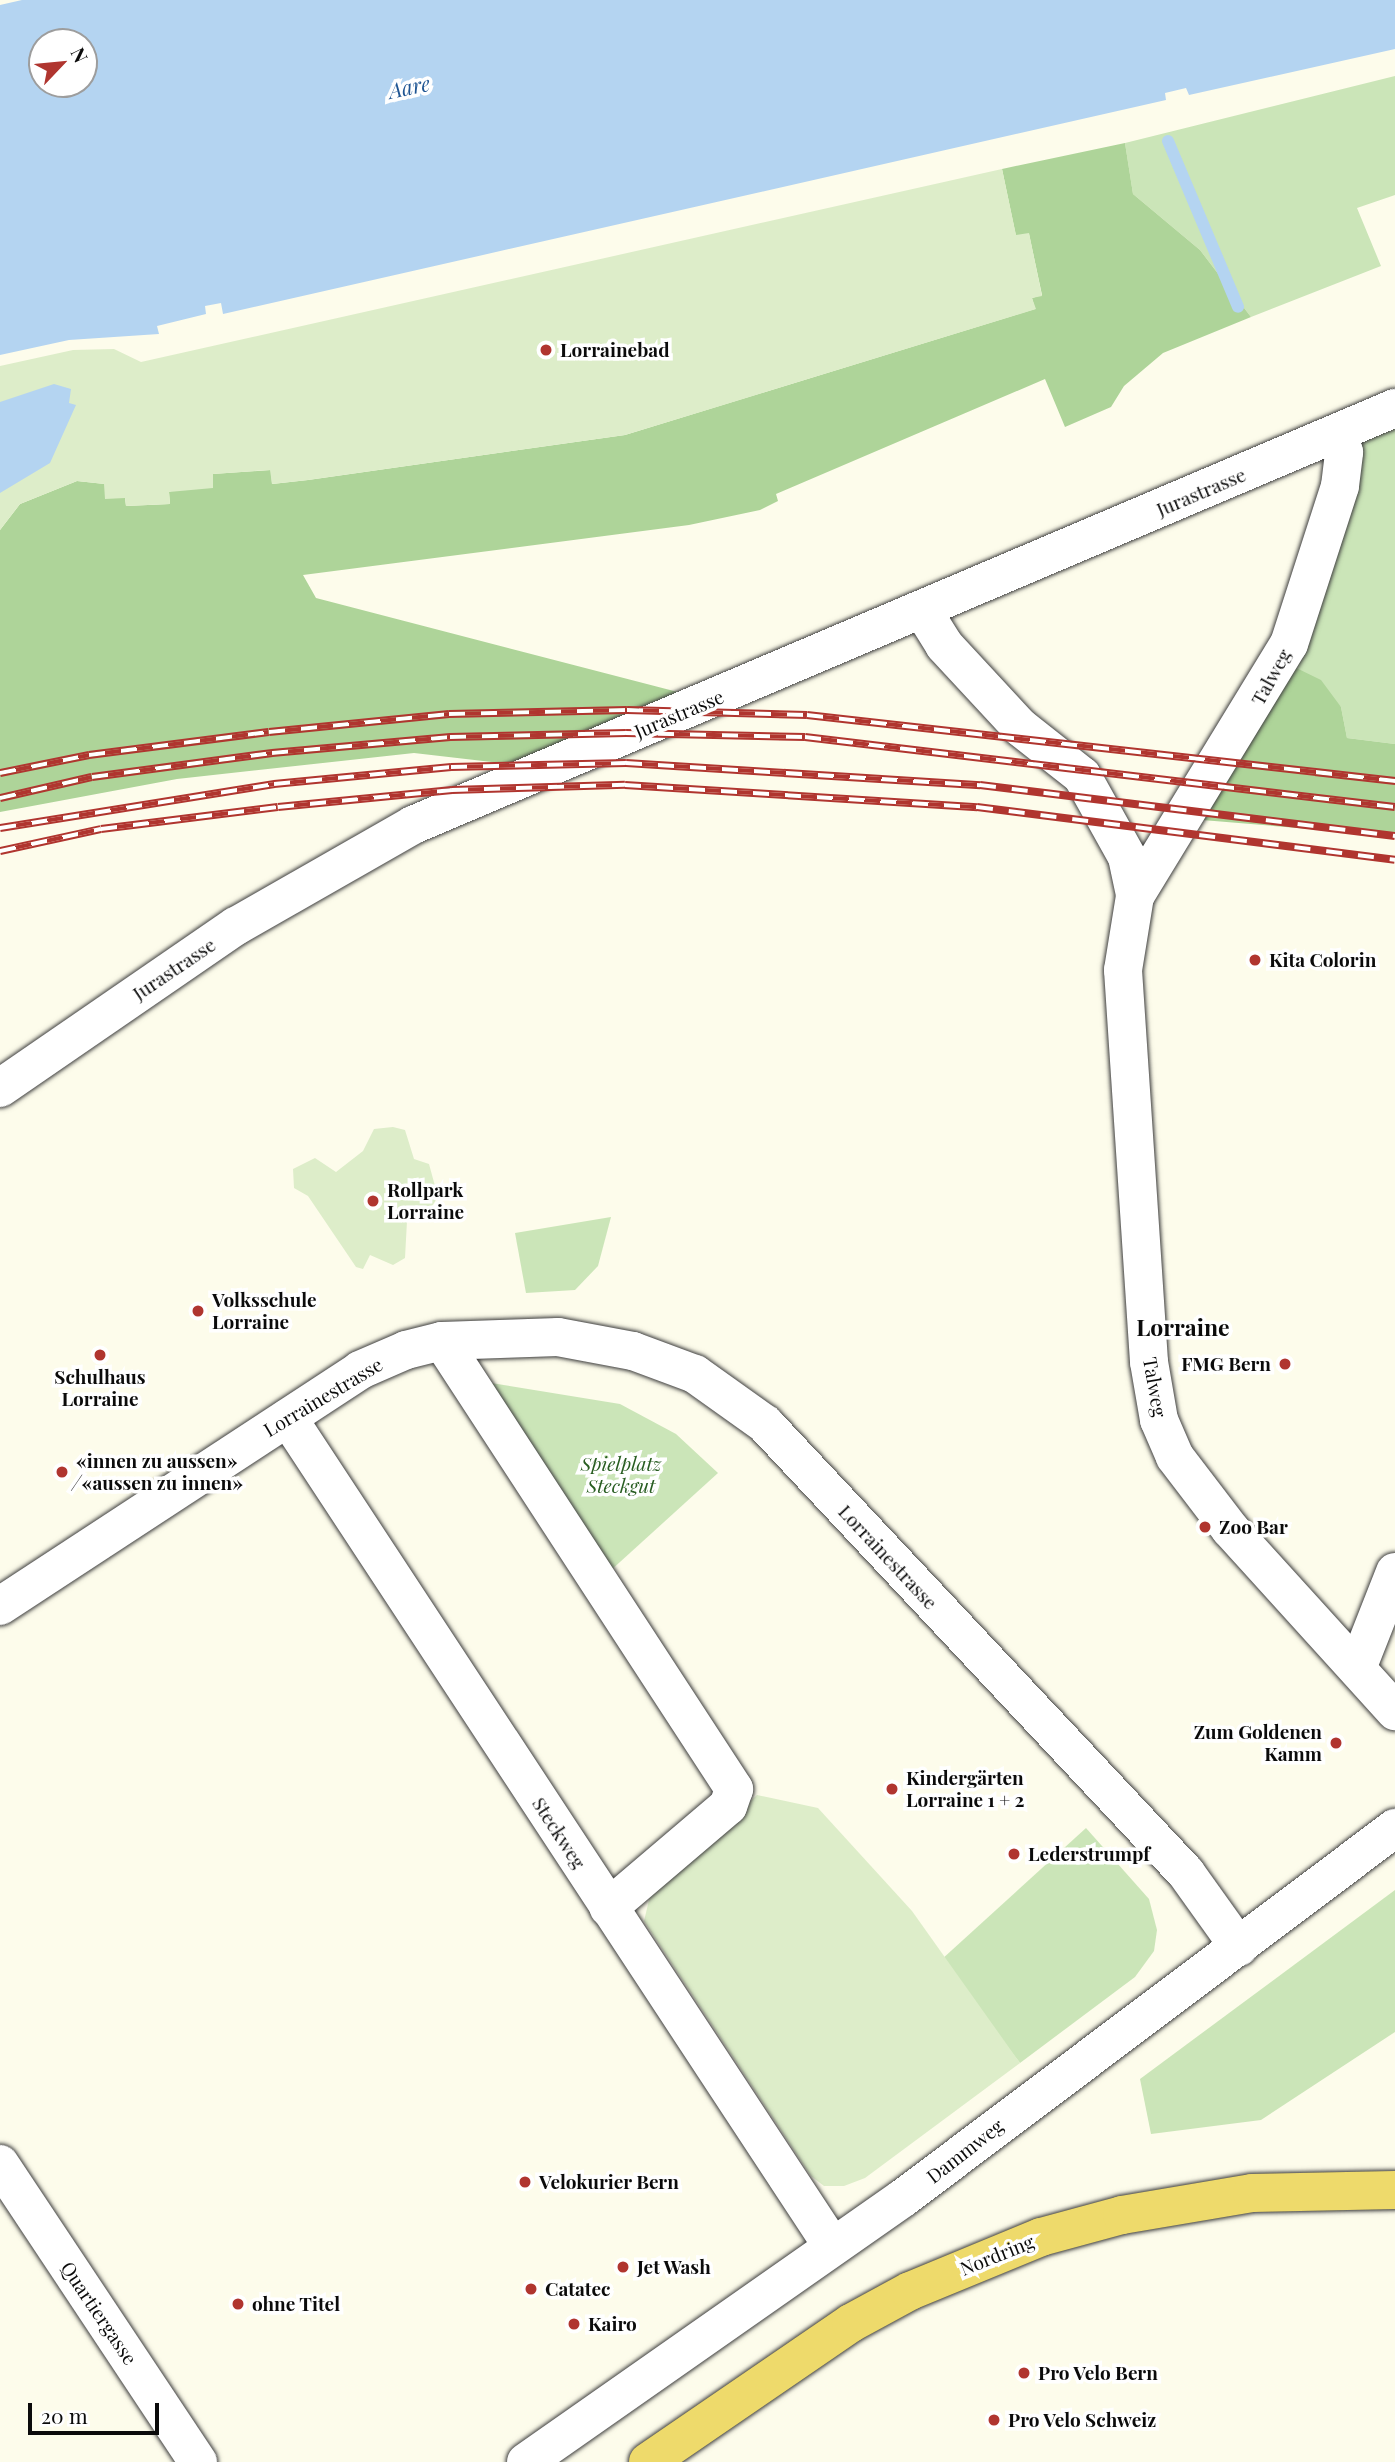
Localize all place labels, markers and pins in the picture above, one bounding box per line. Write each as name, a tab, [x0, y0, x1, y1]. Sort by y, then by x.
place label: Lorrainebad	[560, 339, 669, 361]
marker: Lorrainebad	[538, 342, 554, 358]
place label: Kita Colorin	[1269, 949, 1376, 971]
marker: Kita Colorin	[1247, 952, 1263, 968]
place label: Rollpark Lorraine	[387, 1179, 464, 1223]
marker: Rollpark Lorraine	[365, 1193, 381, 1209]
place label: Volksschule Lorraine	[212, 1289, 316, 1333]
marker: Volksschule Lorraine	[190, 1303, 206, 1319]
marker: Schulhaus Lorraine	[92, 1347, 108, 1363]
place label: FMG Bern	[1181, 1353, 1271, 1375]
marker: FMG Bern	[1277, 1356, 1293, 1372]
place label: Schulhaus Lorraine	[54, 1366, 146, 1410]
place label: «innen zu aussen» ⁄ «aussen zu innen»	[76, 1450, 243, 1494]
marker: «innen zu aussen» ⁄ «aussen zu innen»	[54, 1464, 70, 1480]
place label: Zoo Bar	[1219, 1516, 1288, 1538]
marker: Zoo Bar	[1197, 1519, 1213, 1535]
place label: Zum Goldenen Kamm	[1194, 1721, 1322, 1765]
marker: Zum Goldenen Kamm	[1328, 1735, 1344, 1751]
place label: Kindergärten Lorraine 1 + 2	[906, 1767, 1025, 1811]
marker: Kindergärten Lorraine 1 + 2	[884, 1781, 900, 1797]
place label: Lederstrumpf	[1028, 1843, 1150, 1865]
marker: Lederstrumpf	[1006, 1846, 1022, 1862]
place label: Velokurier Bern	[539, 2171, 679, 2193]
marker: Velokurier Bern	[517, 2174, 533, 2190]
place label: Jet Wash	[637, 2256, 712, 2278]
marker: Jet Wash	[615, 2259, 631, 2275]
place label: Catatec	[545, 2278, 610, 2300]
marker: Catatec	[523, 2281, 539, 2297]
place label: ohne Titel	[252, 2293, 341, 2315]
marker: ohne Titel	[230, 2296, 246, 2312]
place label: Kairo	[588, 2313, 637, 2335]
marker: Kairo	[566, 2316, 582, 2332]
place label: Pro Velo Bern	[1038, 2362, 1159, 2384]
marker: Pro Velo Bern	[1016, 2365, 1032, 2381]
place label: Pro Velo Schweiz	[1008, 2409, 1157, 2431]
marker: Pro Velo Schweiz	[986, 2412, 1002, 2428]

